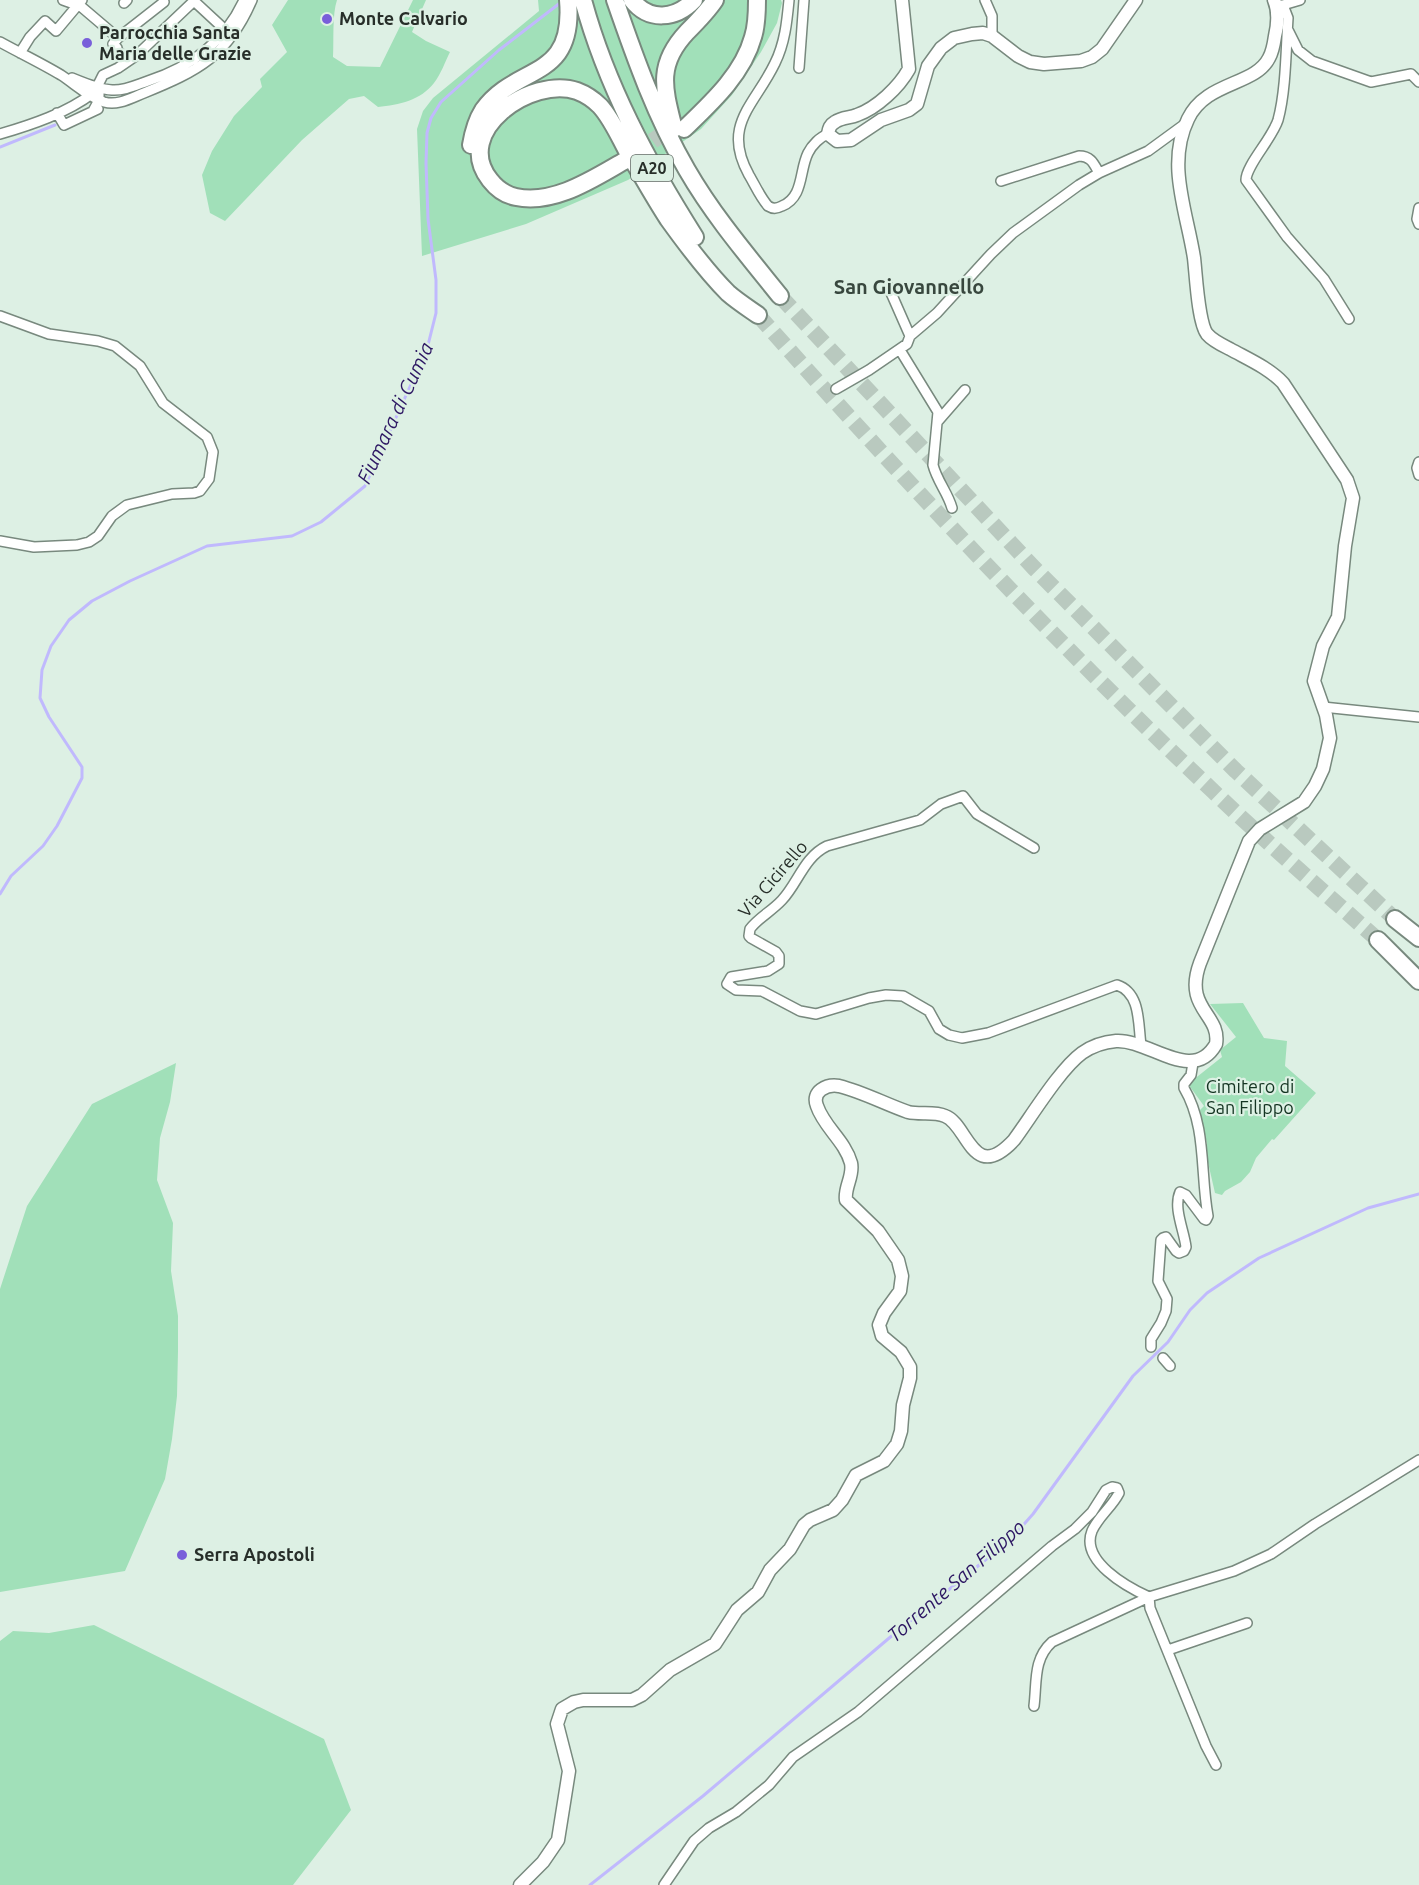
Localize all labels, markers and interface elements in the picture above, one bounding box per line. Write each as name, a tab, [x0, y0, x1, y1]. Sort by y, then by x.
place label: Monte Calvario	[339, 8, 468, 28]
marker: Monte Calvario	[320, 12, 334, 26]
place label: Parrocchia Santa Maria delle Grazie	[99, 22, 252, 63]
marker: Parrocchia Santa Maria delle Grazie	[80, 36, 94, 50]
road number: A20	[631, 155, 673, 181]
district label: San Giovannello	[834, 275, 984, 298]
water label: Fiumara di Cumia	[352, 338, 437, 487]
street label: Via Cicirello	[734, 836, 811, 921]
park label: Cimitero di San Filippo	[1206, 1076, 1294, 1117]
water label: Torrente San Filippo	[882, 1515, 1029, 1646]
place label: Serra Apostoli	[194, 1544, 315, 1564]
marker: Serra Apostoli	[175, 1548, 189, 1562]

